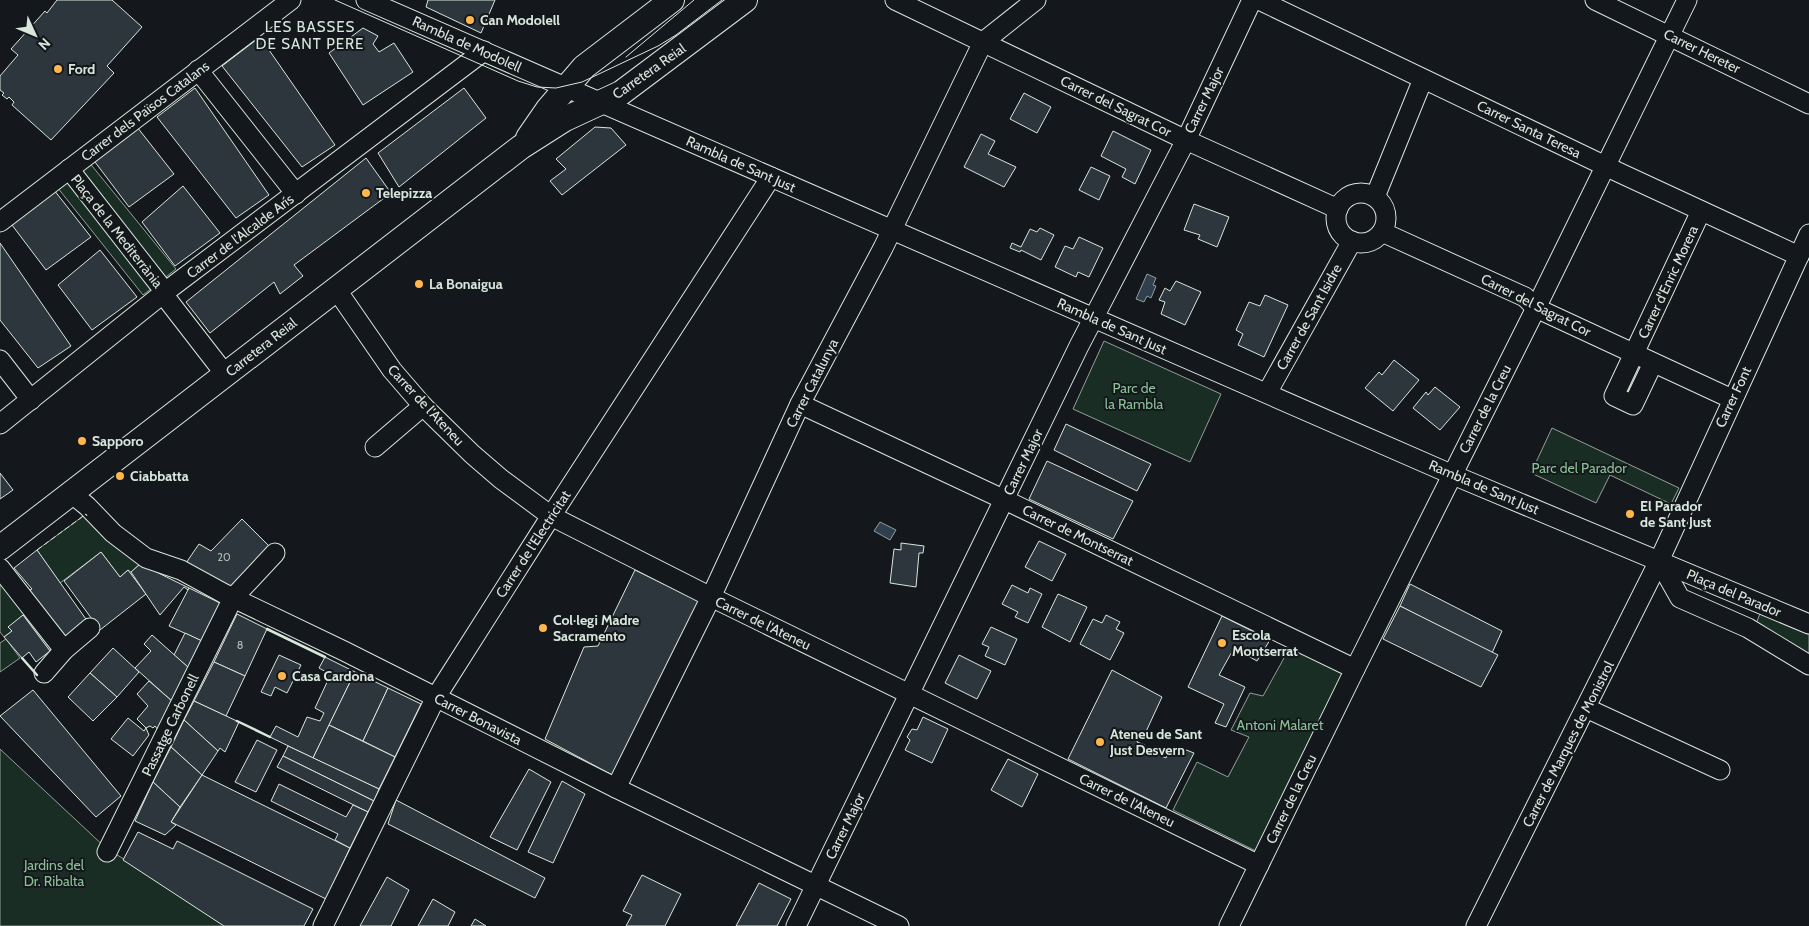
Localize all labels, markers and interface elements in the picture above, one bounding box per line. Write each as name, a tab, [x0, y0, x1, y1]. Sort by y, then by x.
north arrow	[10, 10, 60, 60]
place label: Can Modolell	[480, 11, 560, 29]
street label: Rambla de Modolell	[410, 12, 525, 76]
marker: Can Modolell	[464, 14, 476, 26]
district label: LES BASSES DE SANT PERE	[256, 18, 364, 53]
street label: Carrer Hereter	[1661, 25, 1744, 78]
text: N	[34, 34, 54, 54]
street label: Carretera Reial	[609, 39, 690, 103]
street label: Carrer dels Països Catalans	[77, 57, 213, 165]
place label: Ford	[68, 60, 95, 78]
marker: Ford	[52, 63, 64, 75]
street label: Carrer Major	[1180, 63, 1228, 136]
street label: Carrer del Sagrat Cor	[1058, 71, 1175, 141]
street label: Carrer Santa Teresa	[1474, 96, 1584, 162]
street label: Rambla de Sant Just	[683, 132, 799, 196]
street label: Plaça de la Mediterrània	[67, 171, 167, 292]
place label: Telepizza	[376, 184, 432, 202]
marker: Telepizza	[360, 187, 372, 199]
street label: Carrer de l'Alcalde Arís	[183, 190, 297, 282]
street label: Carrer d'Enric Morera	[1634, 222, 1702, 341]
street label: Carrer de Sant Isidre	[1272, 261, 1346, 373]
street label: Carrer del Sagrat Cor	[1478, 269, 1595, 341]
place label: La Bonaigua	[429, 275, 503, 293]
marker: La Bonaigua	[413, 278, 425, 290]
street label: Rambla de Sant Just	[1054, 294, 1170, 358]
street label: Carretera Reial	[222, 313, 301, 380]
street label: Carrer Catalunya	[782, 335, 842, 430]
street label: Carrer de l'Ateneu	[384, 361, 468, 449]
street label: Carrer de la Creu	[1455, 362, 1515, 456]
street label: Carrer Font	[1711, 363, 1755, 431]
park label: Parc de la Rambla	[1105, 379, 1163, 413]
street label: Carrer Major	[999, 425, 1047, 498]
place label: Sapporo	[92, 432, 144, 450]
marker: Sapporo	[76, 435, 88, 447]
street label: Rambla de Sant Just	[1426, 456, 1542, 518]
park label: Parc del Parador	[1531, 459, 1627, 477]
place label: Ciabbatta	[130, 467, 189, 485]
marker: Ciabbatta	[114, 470, 126, 482]
street label: Carrer de l'Electricitat	[492, 487, 575, 601]
place label: El Parador de Sant Just	[1640, 497, 1711, 531]
street label: Carrer de Montserrat	[1020, 500, 1137, 570]
marker: El Parador de Sant Just	[1624, 508, 1636, 520]
house number: 20	[217, 550, 231, 564]
street label: Plaça del Parador	[1684, 565, 1785, 621]
street label: Carrer de l'Ateneu	[712, 592, 814, 654]
place label: Col·legi Madre Sacramento	[553, 611, 639, 645]
marker: Col·legi Madre Sacramento	[537, 622, 549, 634]
place label: Escola Montserrat	[1232, 626, 1298, 660]
marker: Escola Montserrat	[1216, 637, 1228, 649]
house number: 8	[237, 638, 243, 652]
street label: Carrer de Marques de Monistrol	[1518, 657, 1618, 830]
place label: Casa Cardona	[292, 667, 374, 685]
street label: Passatge Carbonell	[137, 670, 203, 779]
marker: Casa Cardona	[276, 670, 288, 682]
street label: Carrer Bonavista	[431, 689, 525, 749]
park label: Antoni Malaret	[1237, 716, 1324, 734]
place label: Ateneu de Sant Just Desvern	[1109, 725, 1202, 759]
marker: Ateneu de Sant Just Desvern	[1094, 736, 1106, 748]
street label: Carrer de la Creu	[1262, 751, 1320, 847]
street label: Carrer de l'Ateneu	[1076, 769, 1178, 831]
street label: Carrer Major	[821, 789, 869, 862]
park label: Jardins del Dr. Ribalta	[23, 856, 85, 890]

